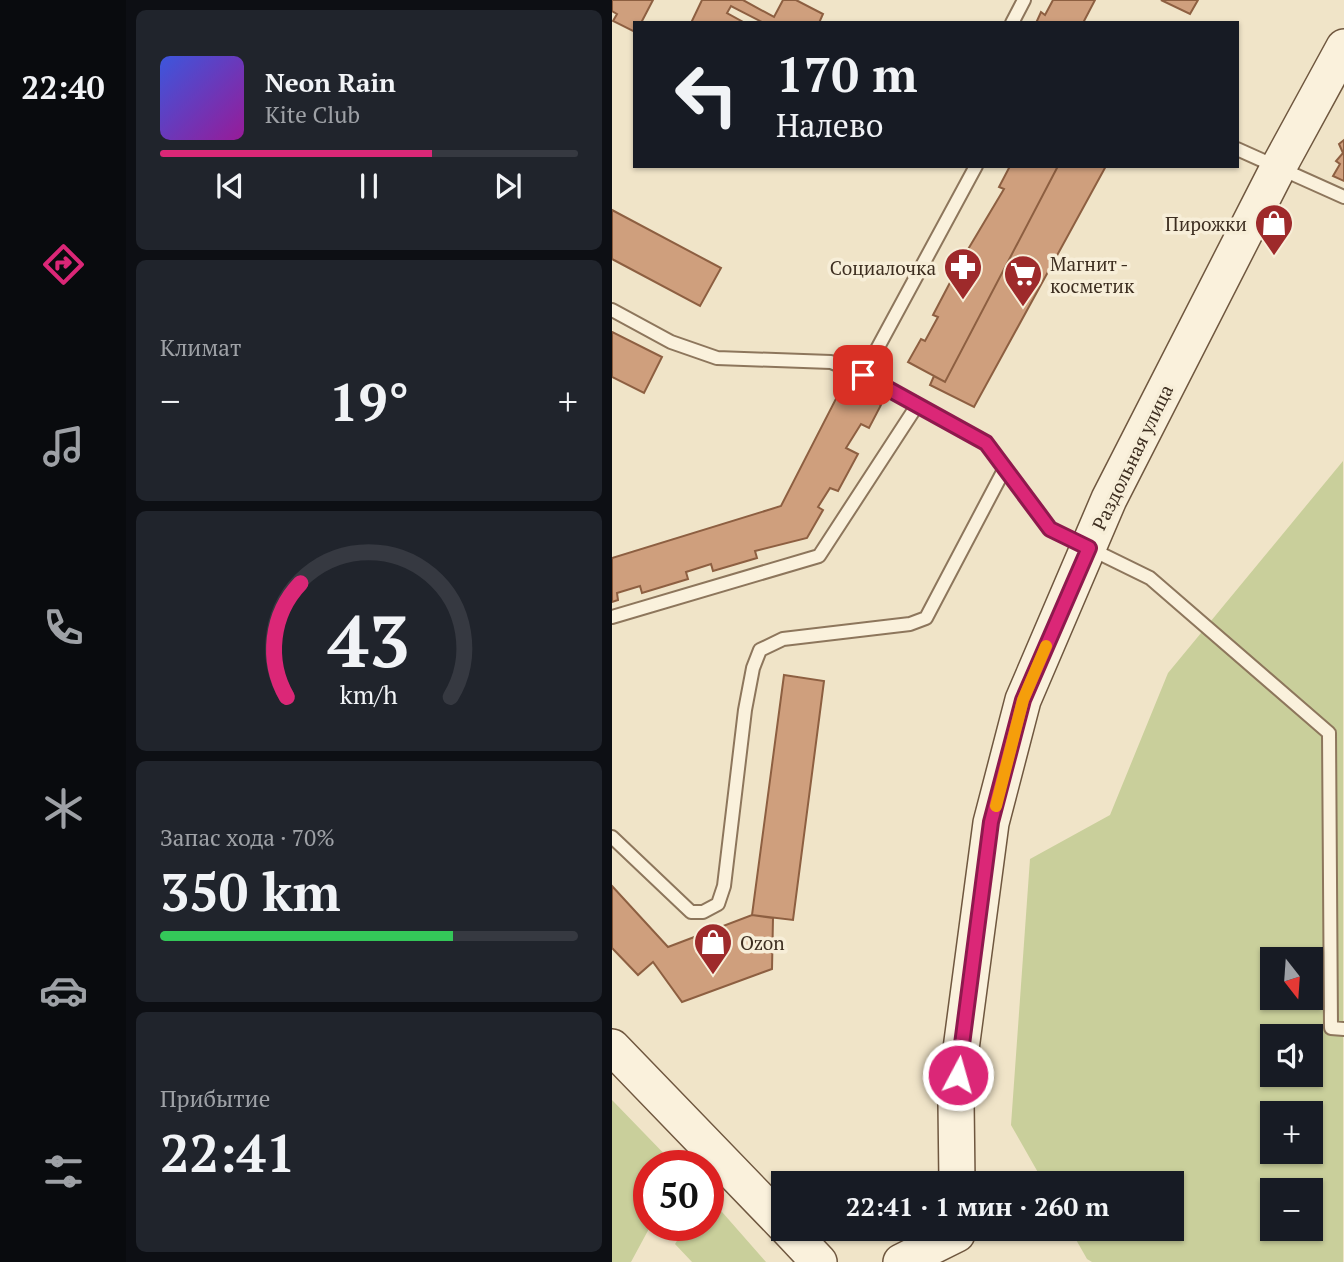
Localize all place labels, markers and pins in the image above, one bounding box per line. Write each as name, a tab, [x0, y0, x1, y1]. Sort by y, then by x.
shop icon: Пирожки	[1253, 202, 1295, 257]
place label: Пирожки	[1165, 211, 1247, 236]
pharmacy icon: Социалочка	[942, 246, 984, 301]
place label: Магнит - косметик	[1050, 251, 1135, 298]
supermarket icon: Магнит - косметик	[1002, 253, 1044, 308]
place label: Социалочка	[830, 255, 936, 280]
pin	[833, 345, 893, 405]
shop icon: Ozon	[692, 921, 734, 976]
place label: Ozon	[740, 930, 785, 955]

